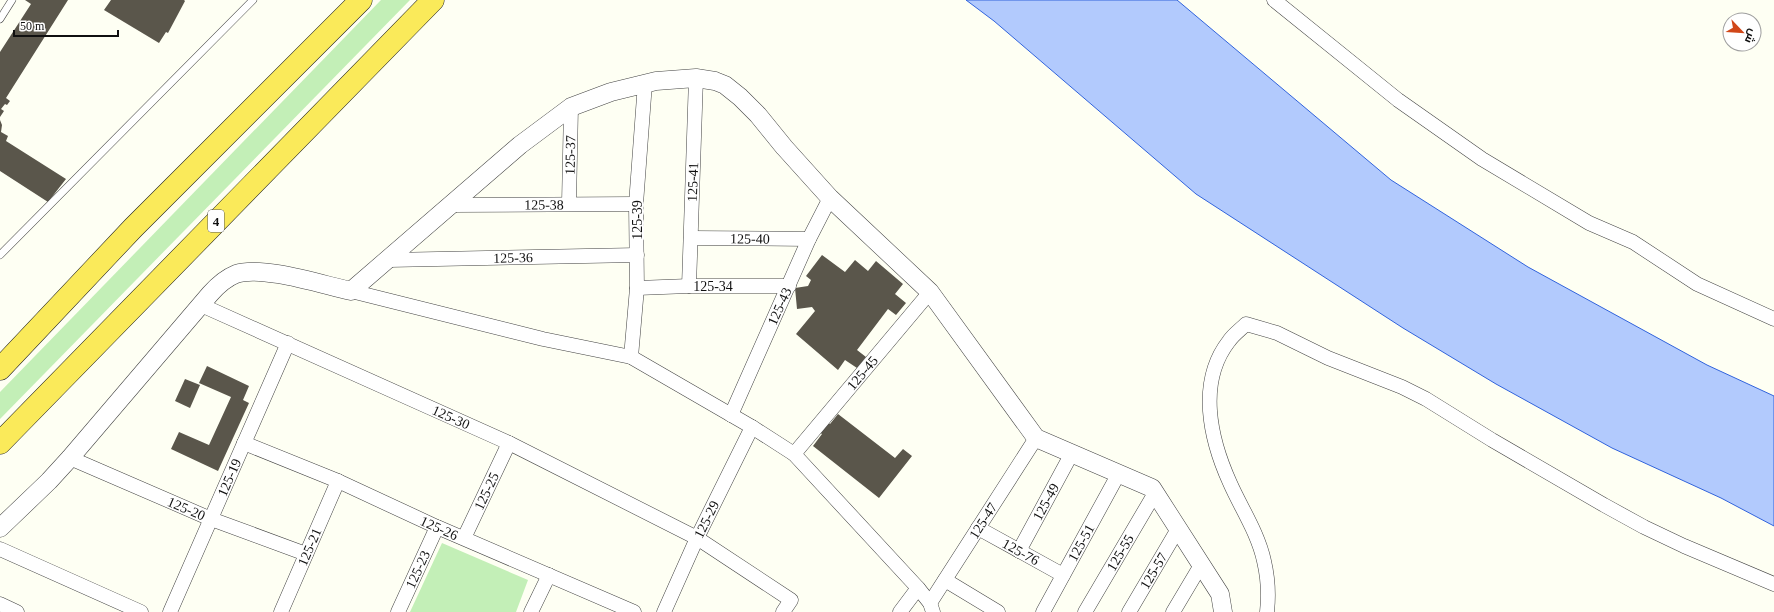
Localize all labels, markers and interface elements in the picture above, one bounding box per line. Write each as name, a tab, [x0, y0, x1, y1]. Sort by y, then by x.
scale bar	[14, 12, 118, 38]
north arrow	[1722, 12, 1762, 52]
text: 50 m	[20, 19, 45, 33]
text: ش	[1742, 27, 1759, 45]
street label: 125-37	[563, 135, 578, 175]
street label: 125-41	[685, 162, 701, 202]
street label: 125-38	[524, 197, 564, 213]
street label: 125-39	[630, 200, 645, 240]
road number: 4	[208, 210, 224, 232]
street label: 125-40	[730, 231, 770, 247]
street label: 125-36	[493, 250, 533, 266]
street label: 125-34	[693, 279, 733, 294]
street label: 125-43	[765, 285, 795, 328]
street label: 125-45	[844, 353, 881, 393]
street label: 125-30	[430, 403, 472, 432]
street label: 125-19	[215, 456, 244, 499]
street label: 125-25	[471, 470, 502, 512]
street label: 125-49	[1030, 481, 1062, 523]
street label: 125-20	[165, 494, 208, 524]
street label: 125-29	[691, 498, 722, 541]
street label: 125-47	[966, 500, 1000, 542]
street label: 125-26	[418, 513, 460, 543]
street label: 125-51	[1065, 522, 1097, 564]
street label: 125-21	[295, 526, 325, 568]
street label: 125-55	[1104, 532, 1137, 574]
street label: 125-76	[1000, 536, 1042, 568]
street label: 125-23	[403, 548, 433, 591]
street label: 125-57	[1137, 550, 1170, 592]

